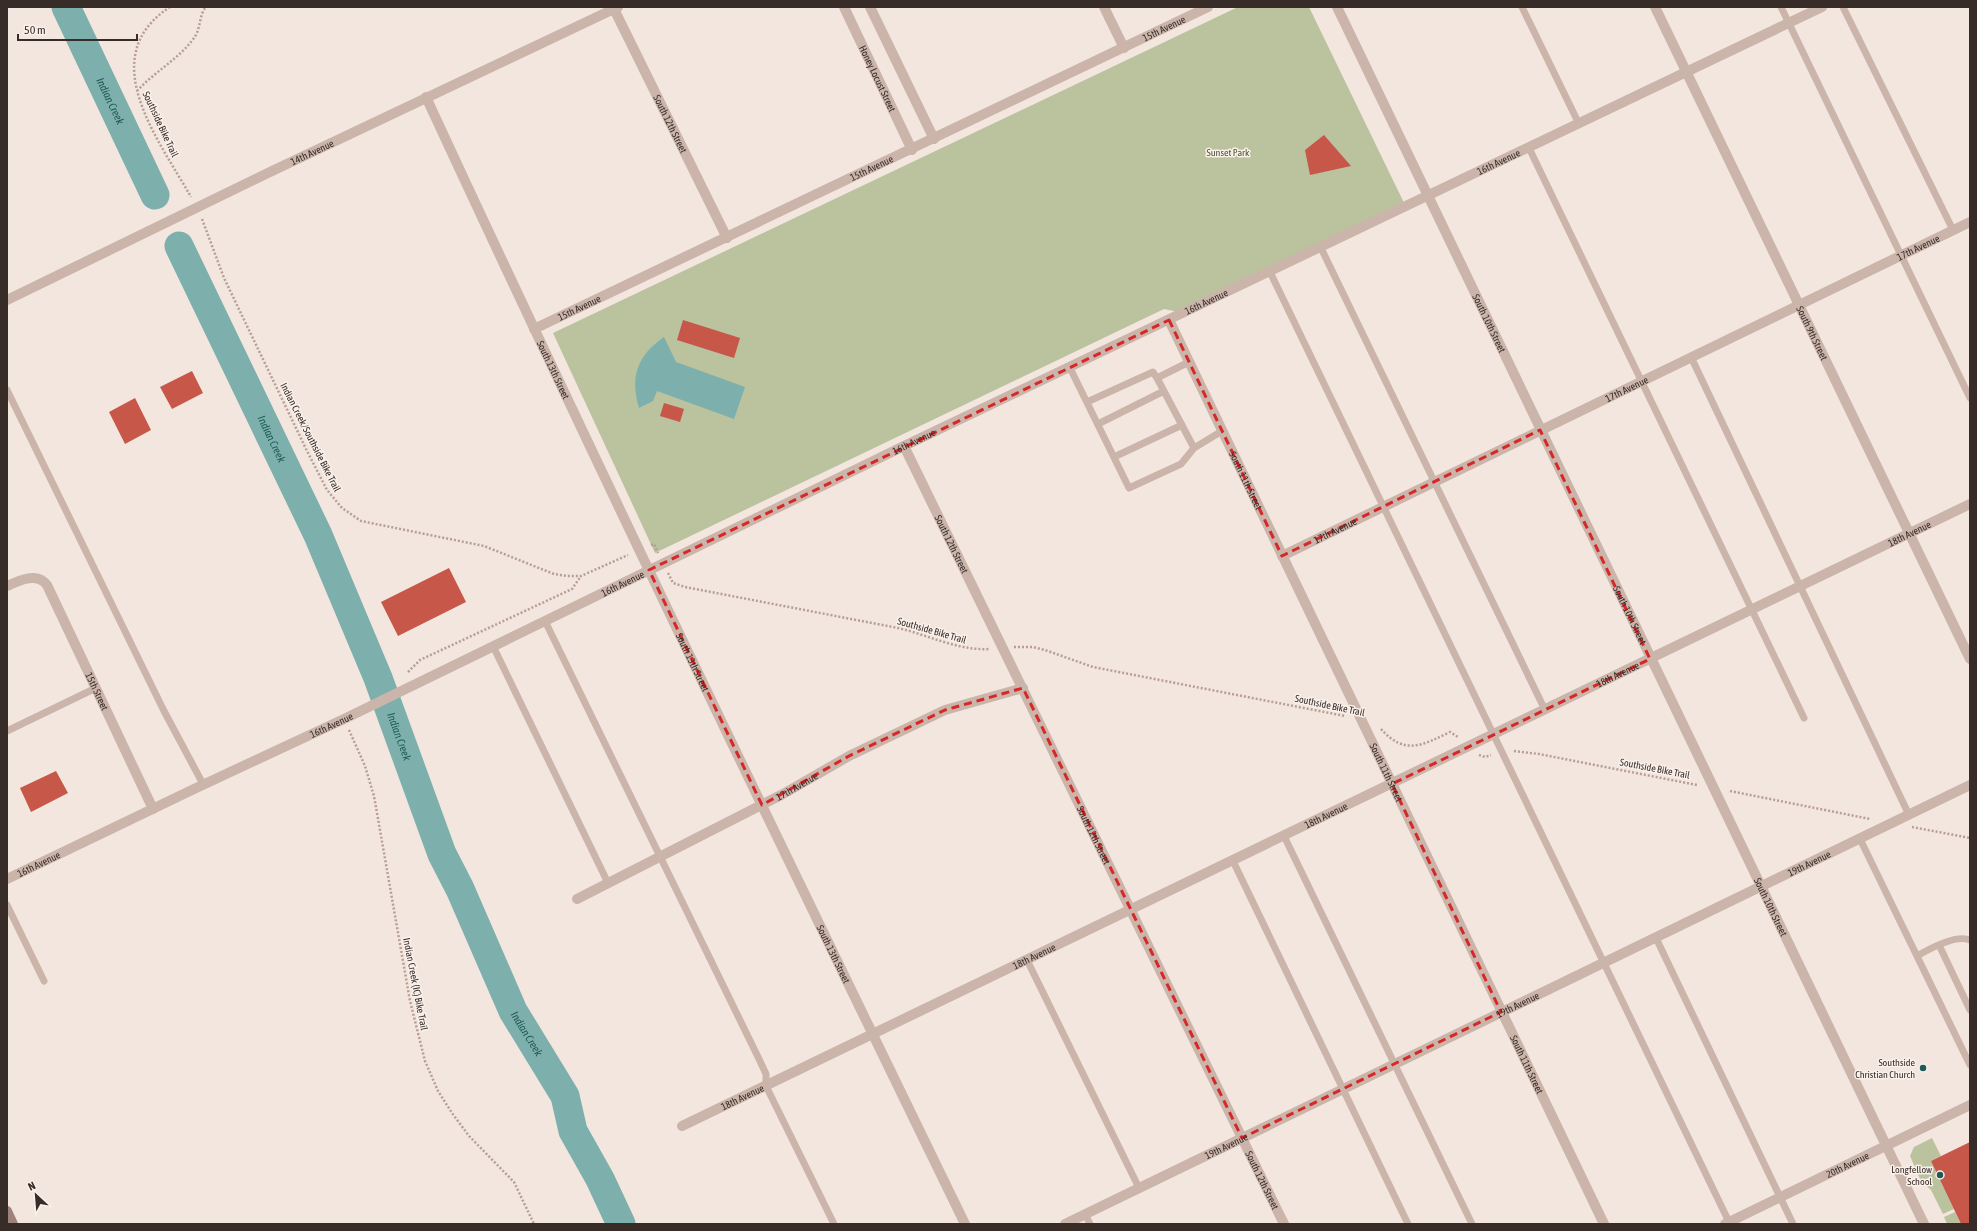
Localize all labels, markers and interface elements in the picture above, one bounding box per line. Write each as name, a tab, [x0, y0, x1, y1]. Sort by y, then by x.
street label: 15th Avenue	[1141, 13, 1188, 43]
scale bar	[18, 16, 137, 42]
text: 50 m	[24, 23, 46, 37]
street label: Honey Locust Street	[857, 44, 898, 114]
water label: Indian Creek	[94, 76, 127, 126]
street label: Southside Bike Trail	[141, 90, 181, 159]
street label: South 12th Street	[651, 93, 689, 155]
street label: 14th Avenue	[289, 137, 336, 167]
park label: Sunset Park	[1207, 147, 1250, 158]
street label: 16th Avenue	[1475, 147, 1522, 177]
street label: 15th Avenue	[848, 153, 895, 183]
street label: 17th Avenue	[1895, 232, 1942, 263]
street label: 16th Avenue	[1183, 287, 1230, 317]
street label: South 10th Street	[1470, 292, 1508, 354]
street label: 15th Avenue	[556, 293, 603, 323]
street label: South 9th Street	[1794, 304, 1830, 362]
street label: South 13th Street	[535, 339, 572, 401]
street label: 17th Avenue	[1604, 374, 1650, 404]
street label: Indian Creek/Southside Bike Trail	[278, 381, 343, 494]
water label: Indian Creek	[255, 414, 288, 464]
street label: 16th Avenue	[891, 427, 938, 457]
street label: South 11th Street	[1227, 450, 1264, 512]
street label: South 12th Street	[933, 513, 970, 575]
street label: 17th Avenue	[1312, 515, 1359, 546]
street label: 18th Avenue	[1886, 519, 1933, 549]
street label: 16th Avenue	[600, 568, 646, 599]
street label: South 10th Street	[1611, 584, 1649, 646]
street label: Southside Bike Trail	[896, 615, 968, 646]
street label: South 13th Street	[674, 631, 711, 693]
street label: 18th Avenue	[1595, 659, 1641, 690]
street label: 15th Street	[83, 671, 110, 712]
street label: Southside Bike Trail	[1294, 693, 1366, 718]
street label: 16th Avenue	[308, 710, 355, 740]
water label: Indian Creek	[385, 711, 414, 762]
street label: South 11th Street	[1368, 742, 1405, 804]
street label: Southside Bike Trail	[1619, 756, 1691, 781]
street label: 17th Avenue	[774, 770, 820, 803]
street label: 18th Avenue	[1303, 800, 1350, 831]
street label: South 12th Street	[1075, 804, 1112, 866]
street label: 19th Avenue	[1786, 848, 1833, 879]
street label: 16th Avenue	[16, 849, 62, 879]
street label: South 10th Street	[1752, 876, 1789, 938]
street label: South 13th Street	[815, 923, 852, 985]
street label: Indian Creek (IC) Bike Trail	[401, 937, 430, 1032]
street label: 18th Avenue	[1011, 941, 1058, 971]
street label: 19th Avenue	[1495, 990, 1541, 1020]
water label: Indian Creek	[509, 1009, 545, 1058]
street label: South 11th Street	[1508, 1034, 1545, 1096]
place label: Southside Christian Church	[1855, 1057, 1915, 1080]
marker: Southside Christian Church	[1918, 1063, 1928, 1073]
street label: 18th Avenue	[719, 1082, 766, 1112]
street label: 19th Avenue	[1203, 1131, 1250, 1161]
street label: South 12th Street	[1243, 1149, 1281, 1211]
street label: 20th Avenue	[1824, 1150, 1871, 1180]
place label: Longfellow School	[1891, 1164, 1932, 1187]
marker: Longfellow School	[1935, 1170, 1945, 1180]
north arrow	[16, 1175, 56, 1215]
text: N	[26, 1179, 37, 1193]

